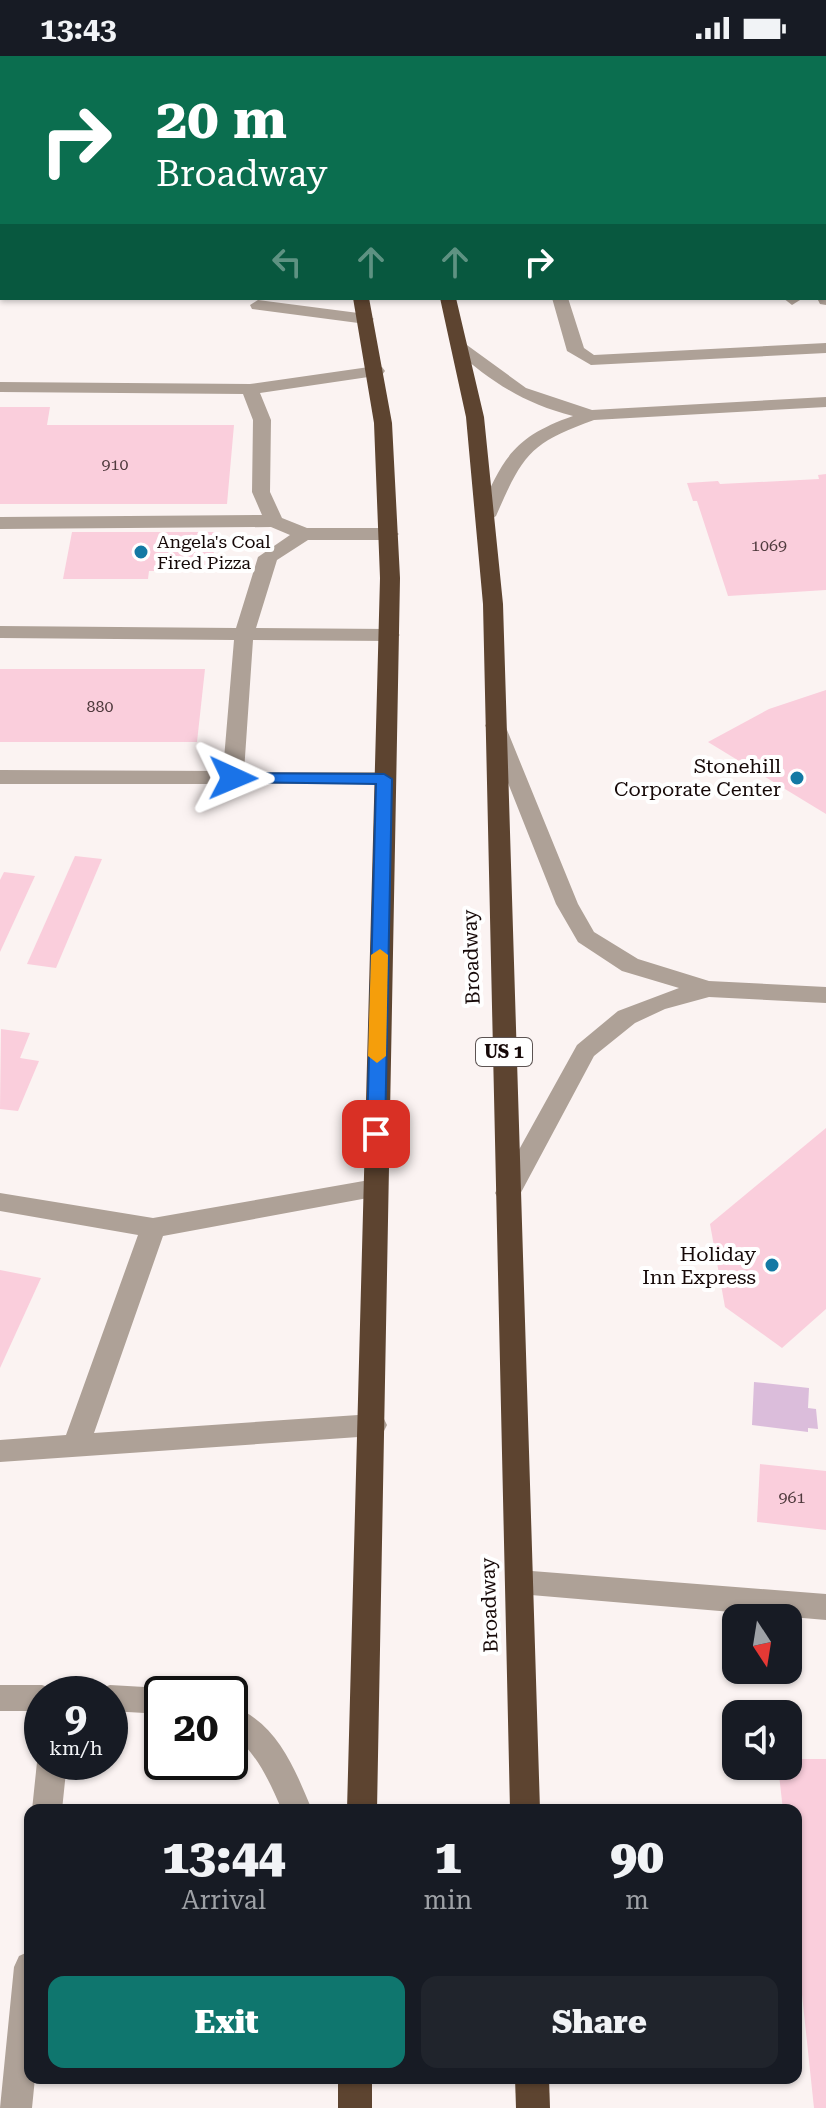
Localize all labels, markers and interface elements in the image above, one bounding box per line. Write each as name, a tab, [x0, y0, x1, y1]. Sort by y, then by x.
text: 13:43	[40, 11, 117, 46]
text: 20 m	[156, 86, 287, 152]
icon: right	[24, 88, 128, 192]
text: Broadway	[156, 153, 328, 195]
icon: left	[265, 240, 309, 284]
icon: ahead	[349, 240, 393, 284]
icon: ahead	[433, 240, 477, 284]
icon: right	[517, 240, 561, 284]
house number: 910	[102, 455, 128, 474]
place label: Angela's Coal Fired Pizza	[157, 531, 271, 573]
house number: 1069	[751, 536, 787, 555]
marker: Angela's Coal Fired Pizza	[132, 543, 150, 561]
house number: 880	[87, 697, 113, 716]
position arrow	[191, 736, 275, 820]
place label: Stonehill Corporate Center	[614, 754, 781, 801]
marker: Stonehill Corporate Center	[788, 769, 806, 787]
street label: Broadway	[457, 909, 485, 1005]
road number: US 1	[476, 1038, 532, 1066]
pin	[342, 1100, 410, 1168]
icon: arrive	[354, 1112, 398, 1156]
place label: Holiday Inn Express	[642, 1242, 756, 1289]
marker: Holiday Inn Express	[763, 1256, 781, 1274]
house number: 961	[779, 1488, 805, 1507]
street label: Broadway	[475, 1557, 503, 1653]
north arrow	[722, 1604, 802, 1684]
map controls	[722, 1604, 802, 1780]
speed limit sign: 20	[144, 1676, 248, 1780]
text: 9	[65, 1694, 87, 1741]
button: sound	[722, 1700, 802, 1780]
text: km/h	[49, 1736, 103, 1760]
text: 13:44	[162, 1829, 285, 1885]
text: 1	[434, 1829, 461, 1885]
text: 90	[610, 1829, 664, 1885]
text: Arrival	[181, 1885, 266, 1915]
text: min	[423, 1885, 472, 1915]
text: m	[625, 1885, 649, 1915]
button: Exit	[48, 1976, 405, 2068]
button: Share	[421, 1976, 778, 2068]

